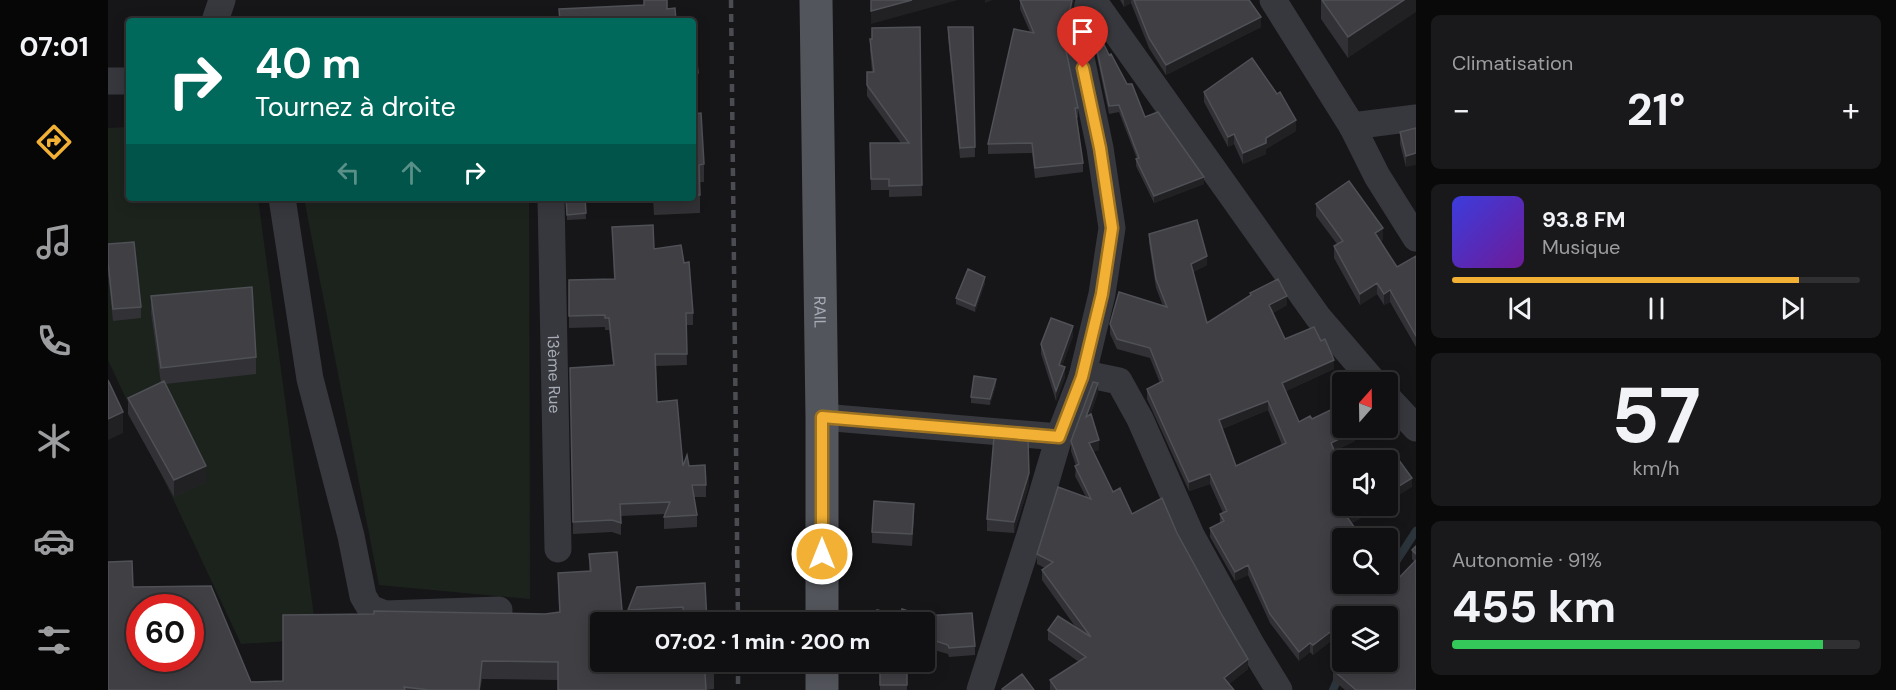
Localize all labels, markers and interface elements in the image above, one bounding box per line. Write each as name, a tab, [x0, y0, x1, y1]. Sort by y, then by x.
pin	[1057, 6, 1108, 68]
icon: arrive	[1066, 15, 1099, 48]
text: 07:01	[19, 29, 89, 64]
text: 40 m	[255, 36, 361, 91]
icon: right	[156, 42, 234, 120]
text: Climatisation	[1452, 50, 1573, 76]
text: 21°	[1627, 80, 1685, 139]
text: −	[1452, 88, 1470, 131]
text: +	[1842, 88, 1860, 131]
text: Tournez à droite	[255, 89, 456, 124]
icon: directions	[33, 121, 75, 163]
icon: left	[332, 156, 365, 189]
icon: ahead	[395, 156, 428, 189]
icon: right	[458, 156, 491, 189]
text: 93.8 FM	[1542, 205, 1625, 234]
icon: music	[33, 221, 75, 263]
text: Musique	[1542, 234, 1620, 260]
icon: previous	[1504, 292, 1537, 325]
icon: pause	[1640, 292, 1673, 325]
icon: next	[1776, 292, 1809, 325]
street label: RAIL	[809, 296, 831, 328]
icon: phone	[33, 320, 75, 362]
street label: 13ème Rue	[543, 334, 565, 414]
text: 57	[1611, 365, 1701, 466]
north arrow	[1332, 372, 1398, 438]
map controls	[1332, 372, 1398, 672]
icon: climate	[33, 420, 75, 462]
button: sound	[1332, 450, 1398, 516]
text: km/h	[1632, 455, 1680, 481]
icon: car	[33, 520, 75, 562]
position arrow	[790, 522, 854, 586]
button: search	[1332, 528, 1398, 594]
text: Autonomie · 91%	[1452, 547, 1602, 573]
text: 455 km	[1452, 577, 1616, 636]
speed limit sign: 60	[126, 594, 204, 672]
button: layers	[1332, 606, 1398, 672]
icon: filters	[33, 619, 75, 661]
text: 07:02 · 1 min · 200 m	[655, 627, 870, 656]

